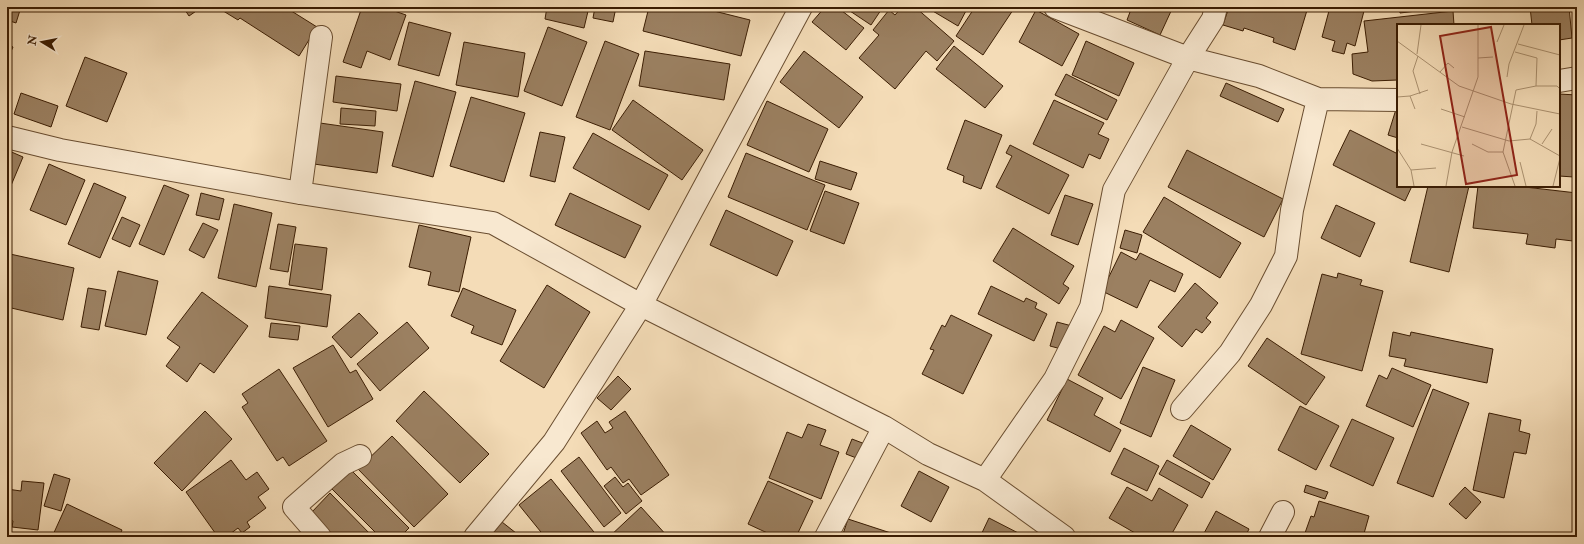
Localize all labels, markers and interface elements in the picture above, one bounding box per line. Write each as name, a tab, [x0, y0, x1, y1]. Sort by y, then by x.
north arrow	[22, 22, 62, 62]
inset map	[1397, 24, 1560, 187]
text: N	[25, 33, 40, 47]

